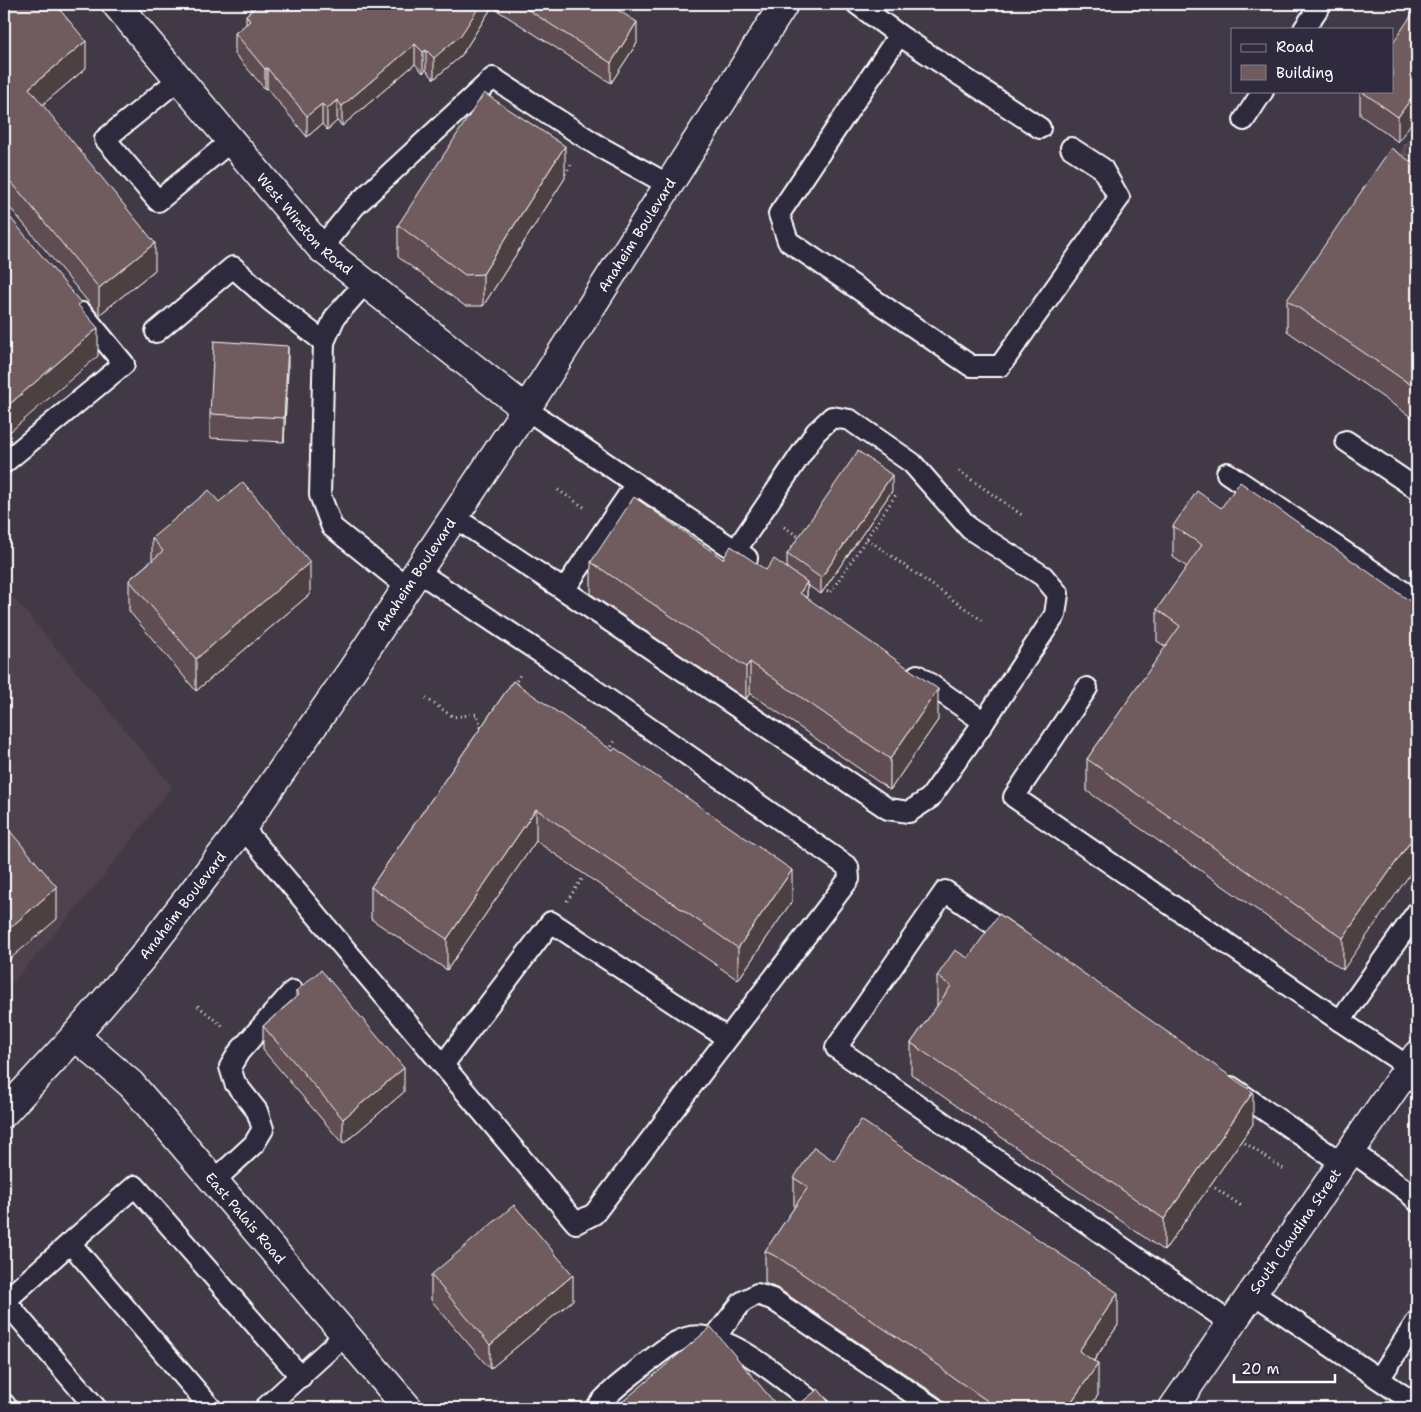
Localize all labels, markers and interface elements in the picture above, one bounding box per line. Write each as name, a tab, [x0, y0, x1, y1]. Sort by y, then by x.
legend	[1231, 28, 1394, 92]
text: Road	[1276, 37, 1314, 57]
text: Building	[1276, 63, 1333, 83]
street label: West Winston Road	[253, 169, 356, 279]
street label: Anaheim Boulevard	[594, 175, 680, 295]
street label: Anaheim Boulevard	[372, 515, 460, 634]
street label: Anaheim Boulevard	[135, 848, 230, 963]
street label: South Claudina Street	[1246, 1165, 1345, 1297]
street label: East Palais Road	[202, 1169, 290, 1267]
scale bar	[1234, 1352, 1335, 1384]
text: 20 m	[1241, 1359, 1280, 1379]

